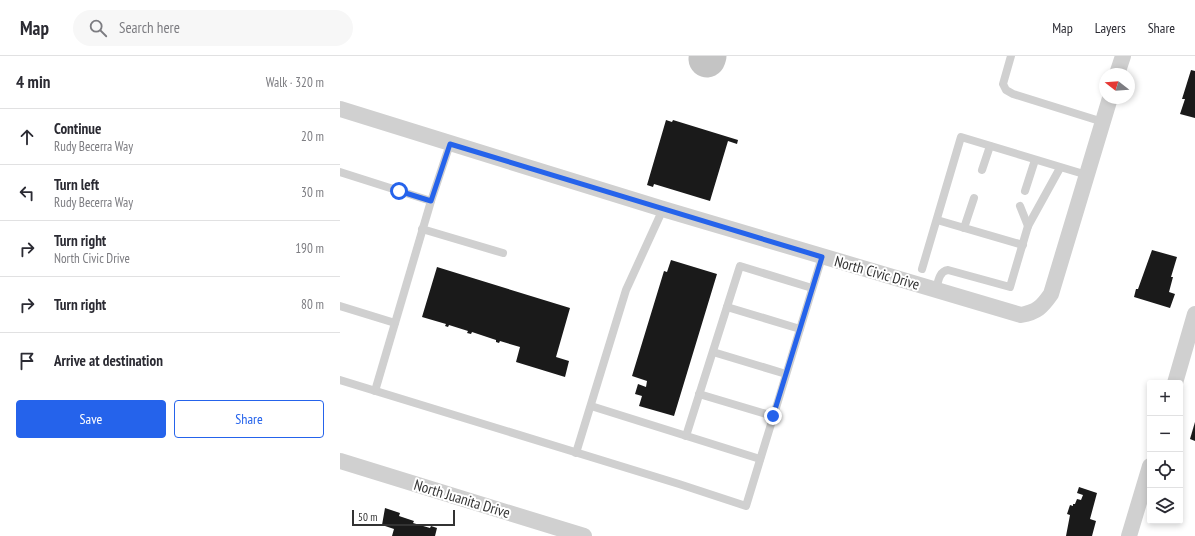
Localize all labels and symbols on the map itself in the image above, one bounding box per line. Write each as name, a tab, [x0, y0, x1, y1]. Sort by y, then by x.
north arrow	[1099, 68, 1135, 104]
route start	[390, 182, 408, 200]
street label: North Civic Drive	[832, 251, 922, 294]
route end	[764, 407, 782, 425]
street label: North Juanita Drive	[412, 475, 512, 522]
scale bar	[352, 508, 455, 527]

